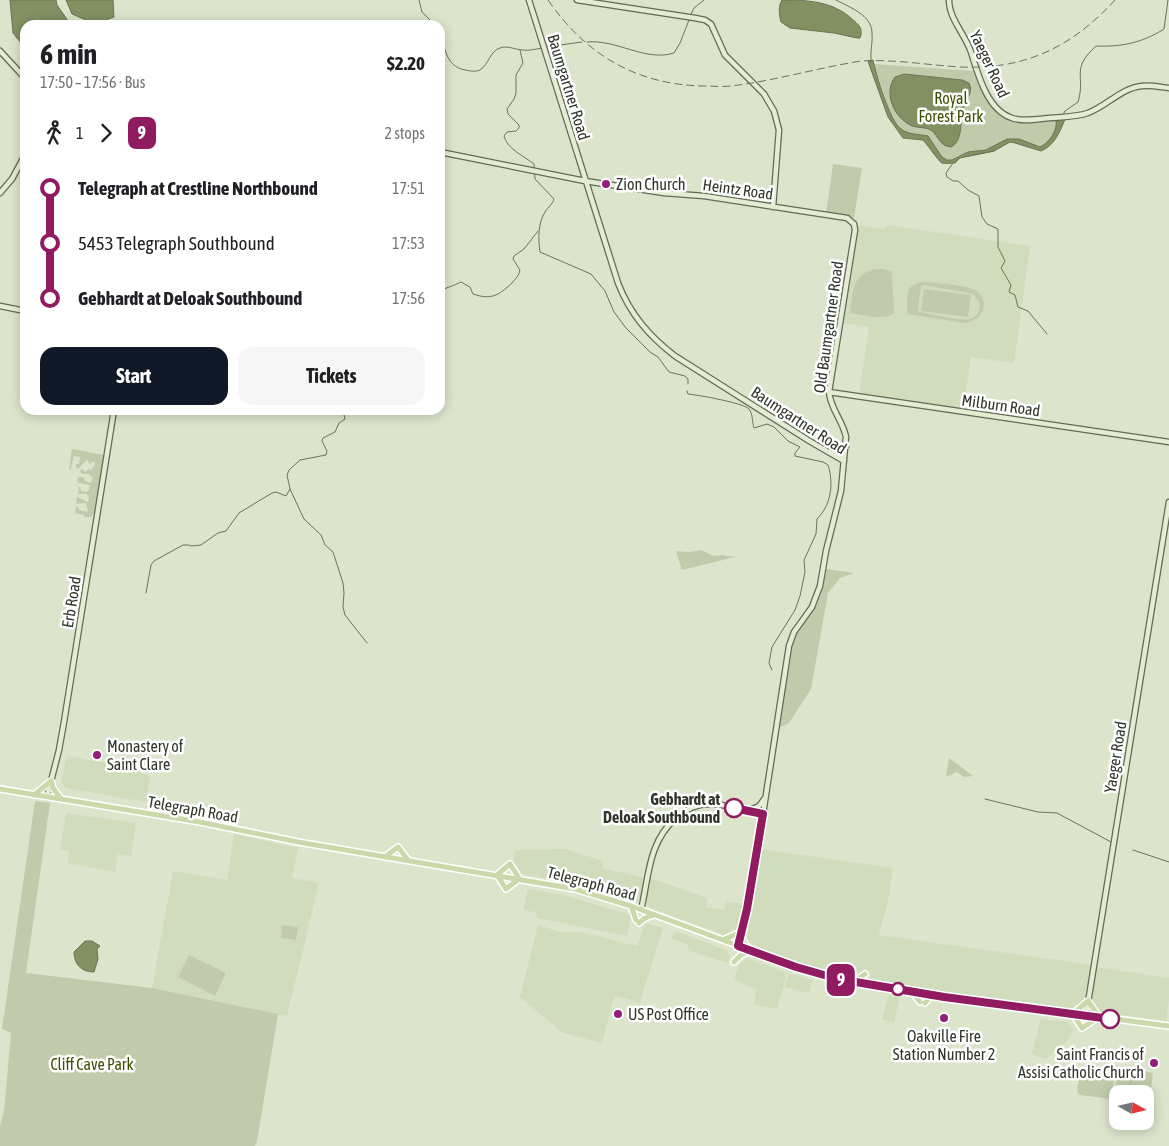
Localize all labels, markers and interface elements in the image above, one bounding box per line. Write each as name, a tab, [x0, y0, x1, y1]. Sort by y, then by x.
street label: Yaeger Road	[966, 27, 1013, 101]
street label: Baumgartner Road	[543, 32, 594, 142]
text: 6 min	[40, 38, 97, 70]
text: $2.20	[387, 52, 425, 74]
text: 17:50 – 17:56 · Bus	[40, 73, 145, 91]
park label: Royal Forest Park	[919, 89, 983, 125]
icon: walk	[40, 119, 68, 147]
icon: forward	[92, 119, 120, 147]
text: 9	[138, 122, 146, 143]
text: 1	[76, 124, 84, 142]
text: 2 stops	[384, 124, 425, 142]
place label: Zion Church	[616, 175, 685, 193]
street label: Heintz Road	[702, 175, 774, 203]
text: Telegraph at Crestline Northbound	[78, 177, 318, 199]
marker: Zion Church	[600, 178, 612, 190]
text: 17:51	[392, 179, 425, 197]
text: 5453 Telegraph Southbound	[78, 232, 275, 254]
text: 17:53	[392, 234, 425, 252]
street label: Old Baumgartner Road	[810, 260, 847, 394]
text: Gebhardt at Deloak Southbound	[78, 287, 302, 309]
text: 17:56	[392, 289, 425, 307]
button: Start	[40, 347, 228, 405]
button: Tickets	[238, 347, 425, 405]
street label: Baumgartner Road	[747, 383, 850, 458]
street label: Milburn Road	[961, 391, 1041, 419]
street label: Erb Road	[58, 575, 84, 629]
street label: Yaeger Road	[1100, 720, 1131, 794]
place label: Monastery of Saint Clare	[107, 737, 184, 773]
marker: Monastery of Saint Clare	[91, 749, 103, 761]
place label: Gebhardt at Deloak Southbound	[603, 790, 720, 826]
street label: Telegraph Road	[146, 792, 240, 827]
marker: Gebhardt at Deloak Southbound	[724, 798, 744, 818]
street label: Telegraph Road	[545, 862, 639, 904]
line badge: 9	[825, 964, 857, 996]
text: 9	[837, 969, 845, 990]
unlabelled marker	[891, 982, 905, 996]
place label: US Post Office	[628, 1005, 709, 1023]
marker: US Post Office	[612, 1008, 624, 1020]
unlabelled marker	[1100, 1009, 1120, 1029]
marker: Oakville Fire Station Number 2	[938, 1012, 950, 1024]
place label: Oakville Fire Station Number 2	[893, 1027, 995, 1063]
place label: Saint Francis of Assisi Catholic Church	[1018, 1045, 1145, 1081]
park label: Cliff Cave Park	[50, 1055, 134, 1073]
marker: Saint Francis of Assisi Catholic Church	[1148, 1057, 1160, 1069]
north arrow	[1109, 1085, 1154, 1130]
map controls	[1109, 1085, 1154, 1130]

